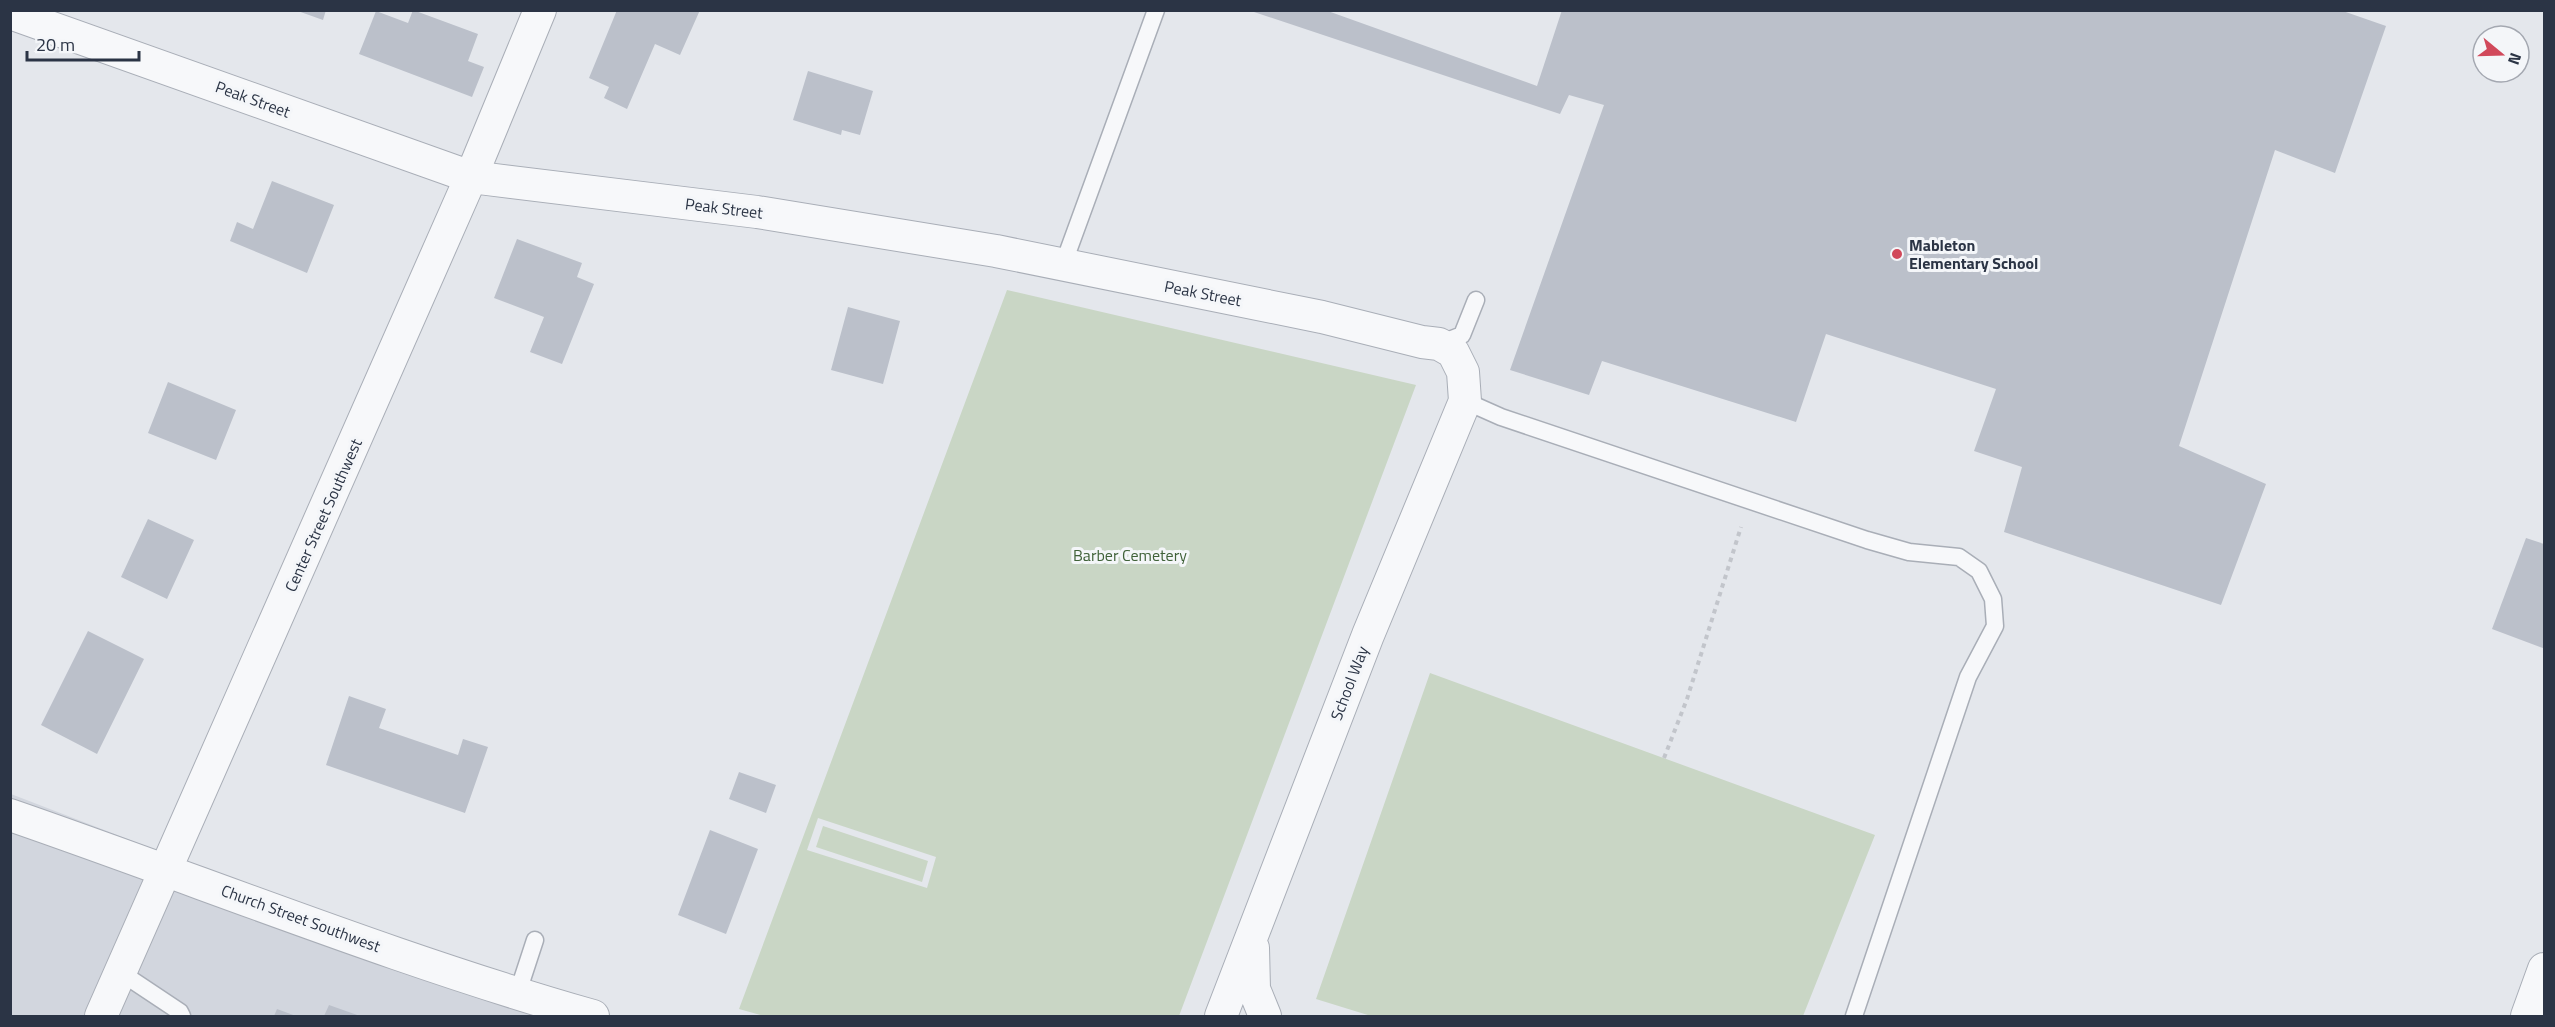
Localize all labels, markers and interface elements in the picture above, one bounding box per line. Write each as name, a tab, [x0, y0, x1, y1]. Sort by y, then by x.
scale bar	[27, 24, 140, 62]
north arrow	[2471, 24, 2531, 84]
text: 20 m	[36, 31, 75, 58]
text: N	[2502, 50, 2528, 68]
street label: Peak Street	[212, 74, 294, 124]
street label: Peak Street	[684, 191, 765, 225]
place label: Mableton Elementary School	[1909, 233, 2038, 275]
marker: Mableton Elementary School	[1890, 247, 1904, 261]
street label: Peak Street	[1162, 274, 1244, 312]
street label: Center Street Southwest	[278, 434, 368, 596]
park label: Barber Cemetery	[1073, 543, 1187, 567]
street label: School Way	[1324, 642, 1374, 724]
street label: Church Street Southwest	[218, 878, 384, 958]

